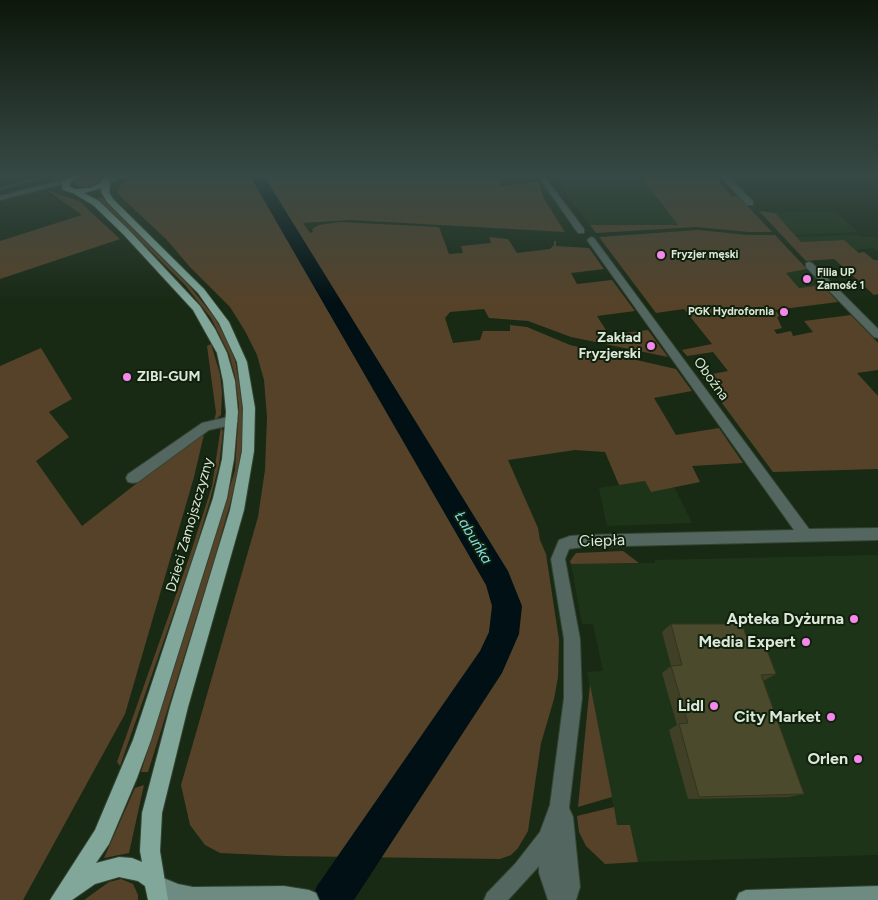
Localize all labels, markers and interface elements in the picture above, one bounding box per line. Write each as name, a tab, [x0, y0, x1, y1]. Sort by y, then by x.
place label: Fryzjer męski	[671, 248, 738, 262]
marker: Fryzjer męski	[655, 249, 667, 261]
place label: Filia UP Zamość 1	[817, 266, 864, 292]
marker: Filia UP Zamość 1	[801, 273, 813, 285]
place label: PGK Hydrofornia	[688, 305, 774, 319]
marker: PGK Hydrofornia	[778, 306, 790, 318]
place label: Zakład Fryzjerski	[578, 330, 641, 362]
marker: Zakład Fryzjerski	[645, 340, 657, 352]
street label: Oboźna	[690, 354, 732, 404]
place label: ZIBI-GUM	[137, 369, 200, 385]
marker: ZIBI-GUM	[121, 371, 133, 383]
street label: Dzieci Zamojszczyzny	[163, 456, 217, 594]
water label: Łabuńka	[450, 508, 496, 568]
street label: Ciepła	[579, 531, 625, 551]
place label: Apteka Dyżurna	[726, 609, 844, 629]
marker: Apteka Dyżurna	[848, 613, 860, 625]
place label: Media Expert	[698, 632, 796, 652]
marker: Media Expert	[800, 636, 812, 648]
place label: Lidl	[678, 696, 704, 716]
marker: Lidl	[708, 700, 720, 712]
place label: City Market	[734, 707, 821, 727]
marker: City Market	[825, 711, 837, 723]
place label: Orlen	[807, 749, 848, 769]
marker: Orlen	[852, 753, 864, 765]

